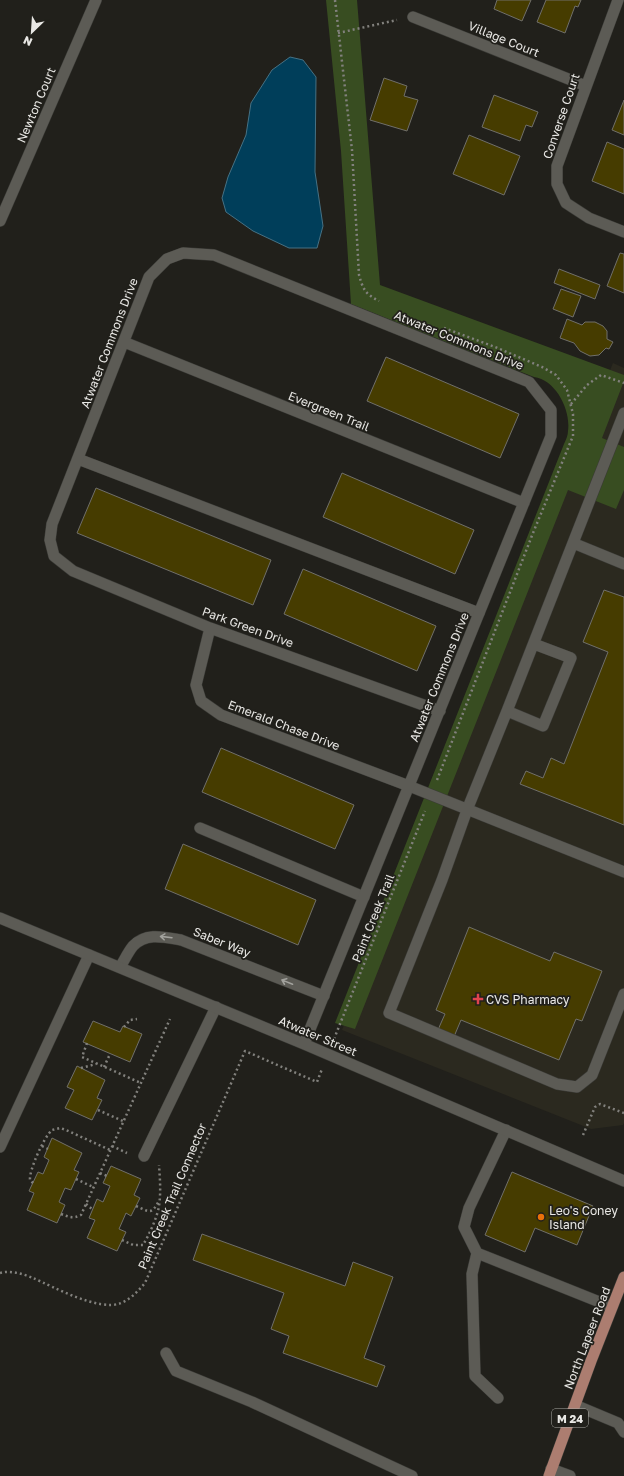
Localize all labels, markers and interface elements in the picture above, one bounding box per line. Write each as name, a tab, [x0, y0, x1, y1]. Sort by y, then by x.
north arrow	[12, 12, 52, 52]
street label: Village Court	[466, 18, 542, 60]
text: N	[21, 34, 34, 49]
street label: Newton Court	[13, 65, 59, 145]
street label: Converse Court	[539, 71, 583, 161]
street label: Atwater Commons Drive	[77, 276, 141, 410]
street label: Atwater Commons Drive	[392, 307, 526, 373]
street label: Evergreen Trail	[286, 388, 372, 434]
street label: Park Green Drive	[200, 604, 296, 650]
street label: Atwater Commons Drive	[406, 610, 472, 744]
street label: Emerald Chase Drive	[226, 697, 342, 753]
street label: Paint Creek Trail	[348, 871, 398, 964]
street label: Saber Way	[191, 924, 253, 960]
one-way arrow	[159, 934, 172, 941]
one-way arrow	[282, 977, 294, 985]
place label: CVS Pharmacy	[486, 992, 570, 1007]
marker: CVS Pharmacy	[473, 994, 483, 1004]
street label: Atwater Street	[277, 1013, 360, 1059]
street label: Paint Creek Trail Connector	[134, 1120, 210, 1271]
place label: Leo's Coney Island	[549, 1203, 618, 1232]
marker: Leo's Coney Island	[536, 1212, 546, 1222]
street label: North Lapeer Road	[561, 1285, 613, 1391]
road number: M 24	[552, 1409, 588, 1427]

